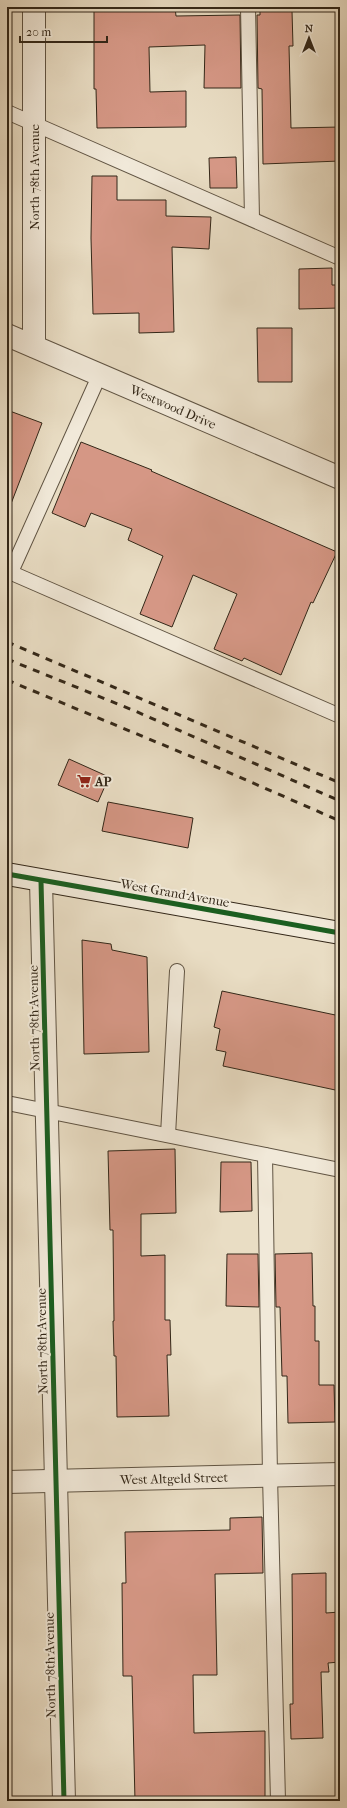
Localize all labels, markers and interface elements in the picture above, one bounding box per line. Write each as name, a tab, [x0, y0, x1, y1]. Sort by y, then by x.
scale bar	[20, 18, 107, 44]
north arrow	[289, 18, 329, 58]
text: N	[305, 22, 314, 35]
text: 20 m	[26, 25, 51, 39]
street label: North 78th Avenue	[27, 123, 42, 230]
street label: Westwood Drive	[127, 381, 219, 432]
supermarket icon: AP	[76, 773, 92, 789]
place label: AP	[94, 774, 111, 789]
street label: West Grand Avenue	[118, 876, 231, 910]
street label: North 78th Avenue	[26, 964, 42, 1071]
street label: North 78th Avenue	[34, 1287, 50, 1394]
street label: West Altgeld Street	[119, 1469, 229, 1487]
street label: North 78th Avenue	[42, 1611, 58, 1718]

